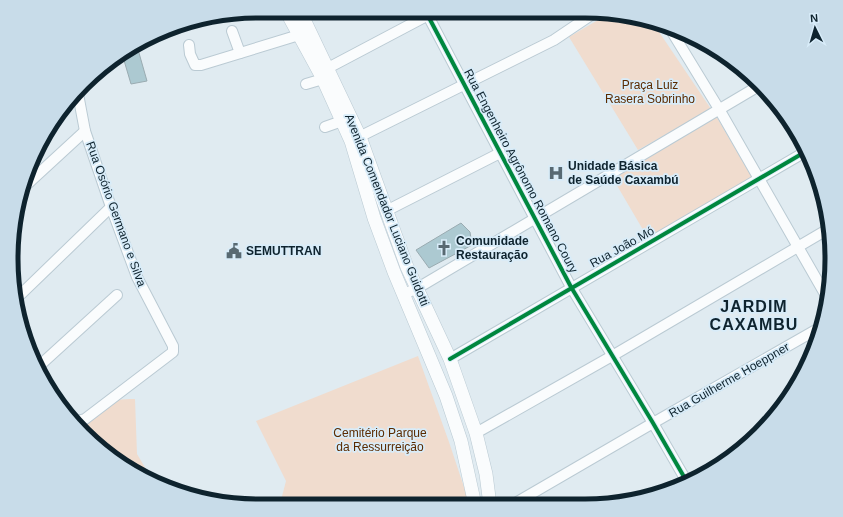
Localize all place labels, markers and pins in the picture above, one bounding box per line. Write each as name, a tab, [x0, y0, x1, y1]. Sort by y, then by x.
place label: Unidade Básica de Saúde Caxambú	[568, 159, 679, 187]
hospital icon: Unidade Básica de Saúde Caxambú	[547, 164, 565, 182]
place label: Comunidade Restauração	[456, 234, 529, 262]
church icon: Comunidade Restauração	[435, 239, 453, 257]
public building icon: SEMUTTRAN	[225, 242, 243, 260]
place label: SEMUTTRAN	[246, 244, 321, 258]

